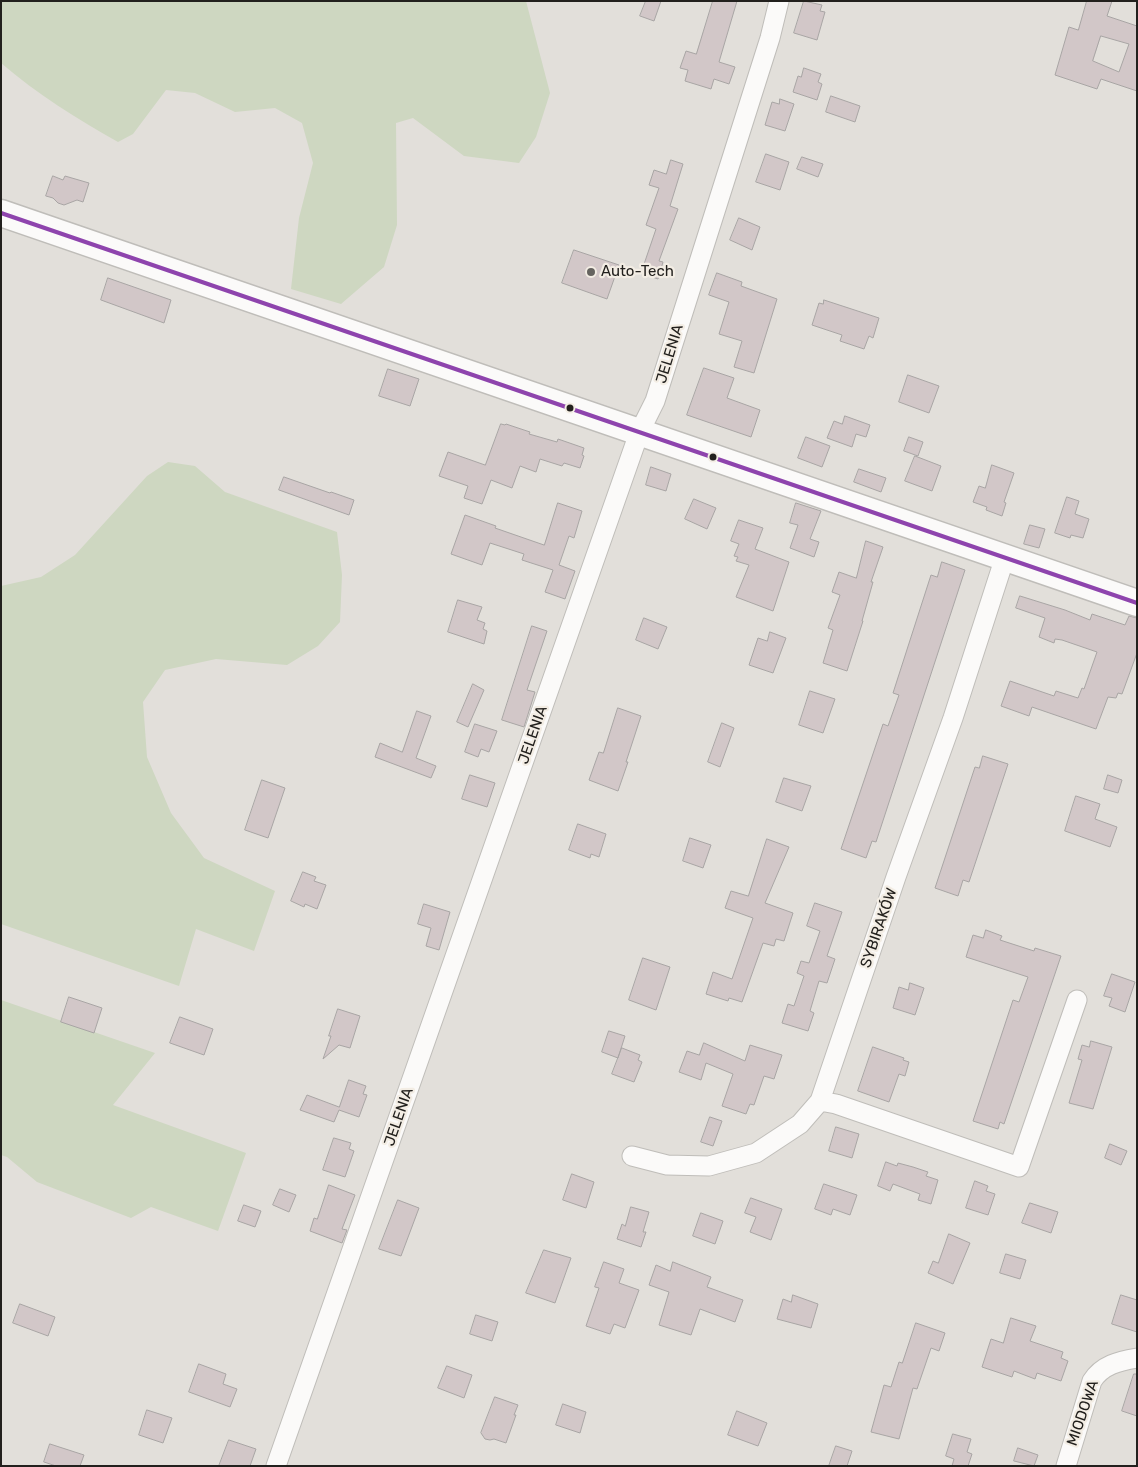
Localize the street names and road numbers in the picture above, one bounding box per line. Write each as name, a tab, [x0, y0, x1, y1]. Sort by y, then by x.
street label: JELENIA	[653, 322, 687, 386]
street label: JELENIA	[515, 703, 551, 767]
street label: SYBIRAKÓW	[857, 886, 901, 970]
street label: JELENIA	[381, 1085, 417, 1149]
street label: MIODOWA	[1063, 1378, 1103, 1448]

